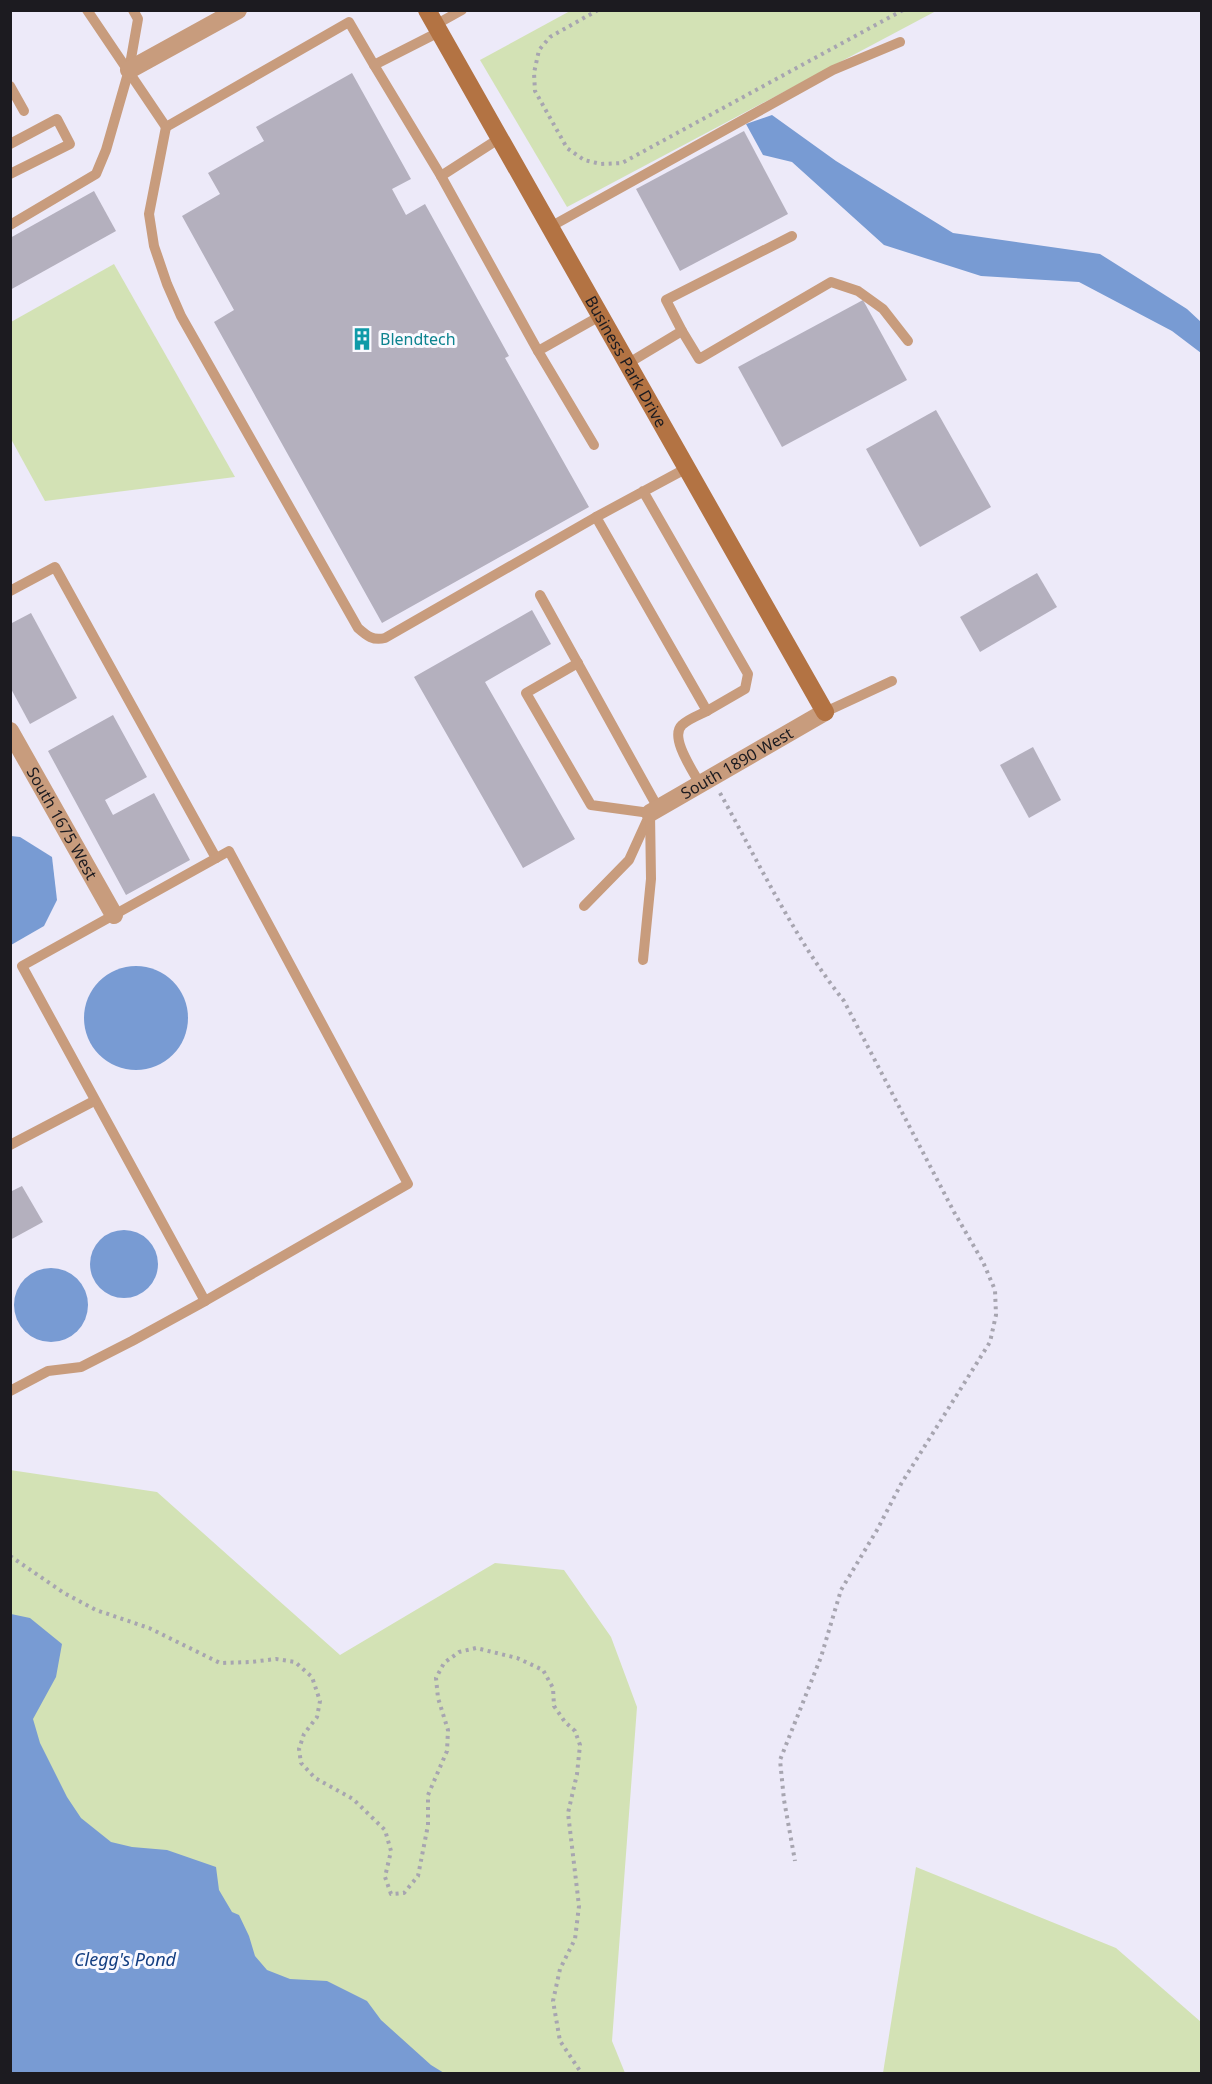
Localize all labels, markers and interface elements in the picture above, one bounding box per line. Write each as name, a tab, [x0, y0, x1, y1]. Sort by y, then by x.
street label: Business Park Drive	[580, 292, 672, 431]
building icon: Blendtech	[349, 326, 375, 352]
place label: Blendtech	[380, 328, 456, 350]
street label: South 1890 West	[677, 722, 797, 804]
street label: South 1675 West	[22, 763, 103, 884]
water label: Clegg's Pond	[74, 1947, 177, 1971]

